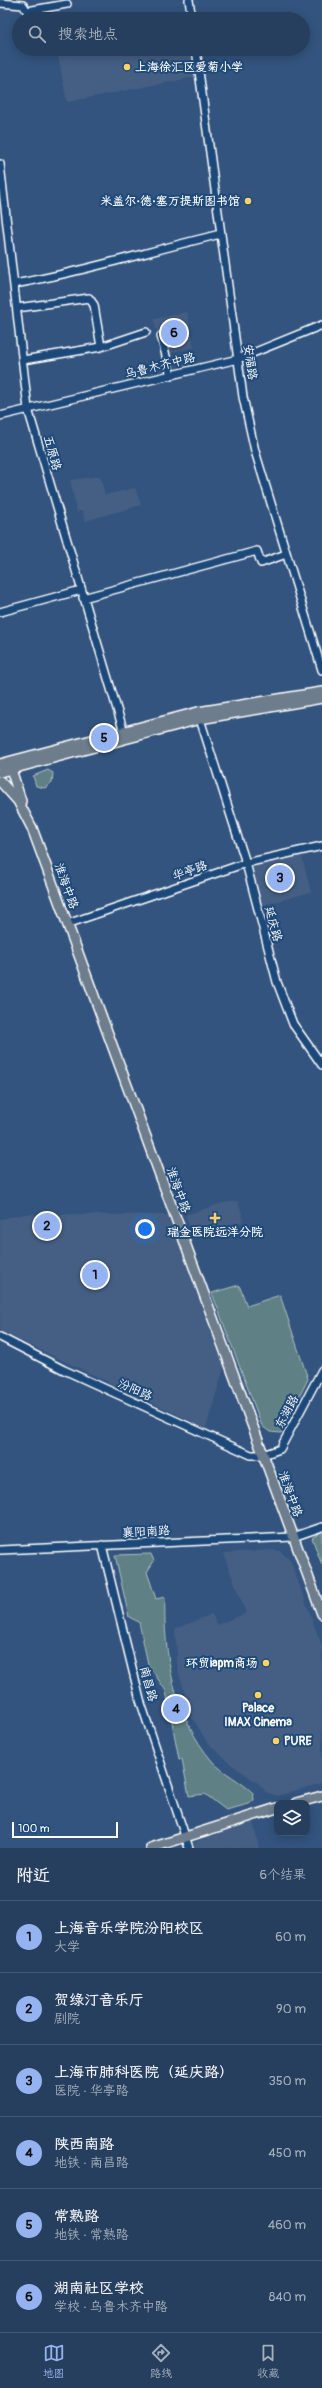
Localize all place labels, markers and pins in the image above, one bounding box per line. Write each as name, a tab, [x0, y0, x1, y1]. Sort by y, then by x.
place label: 上海徐汇区爱菊小学	[135, 60, 243, 75]
marker: 上海徐汇区爱菊小学	[122, 62, 132, 72]
place label: 米盖尔·德·塞万提斯图书馆	[100, 194, 240, 209]
marker: 米盖尔·德·塞万提斯图书馆	[243, 196, 253, 206]
pin: 6	[161, 318, 187, 348]
pin: 5	[91, 723, 117, 753]
pin: 3	[267, 863, 293, 893]
pin: 2	[34, 1211, 60, 1241]
marker: 瑞金医院远洋分院	[209, 1212, 221, 1224]
place label: 瑞金医院远洋分院	[167, 1225, 263, 1240]
pin: 1	[82, 1260, 108, 1290]
place label: 环贸iapm商场	[186, 1656, 258, 1671]
marker: 环贸iapm商场	[261, 1658, 271, 1668]
marker: Palace IMAX Cinema	[253, 1690, 263, 1700]
pin: 4	[163, 1694, 189, 1724]
place label: Palace IMAX Cinema	[224, 1701, 292, 1730]
place label: PURE	[284, 1734, 313, 1749]
marker: PURE	[271, 1736, 281, 1746]

